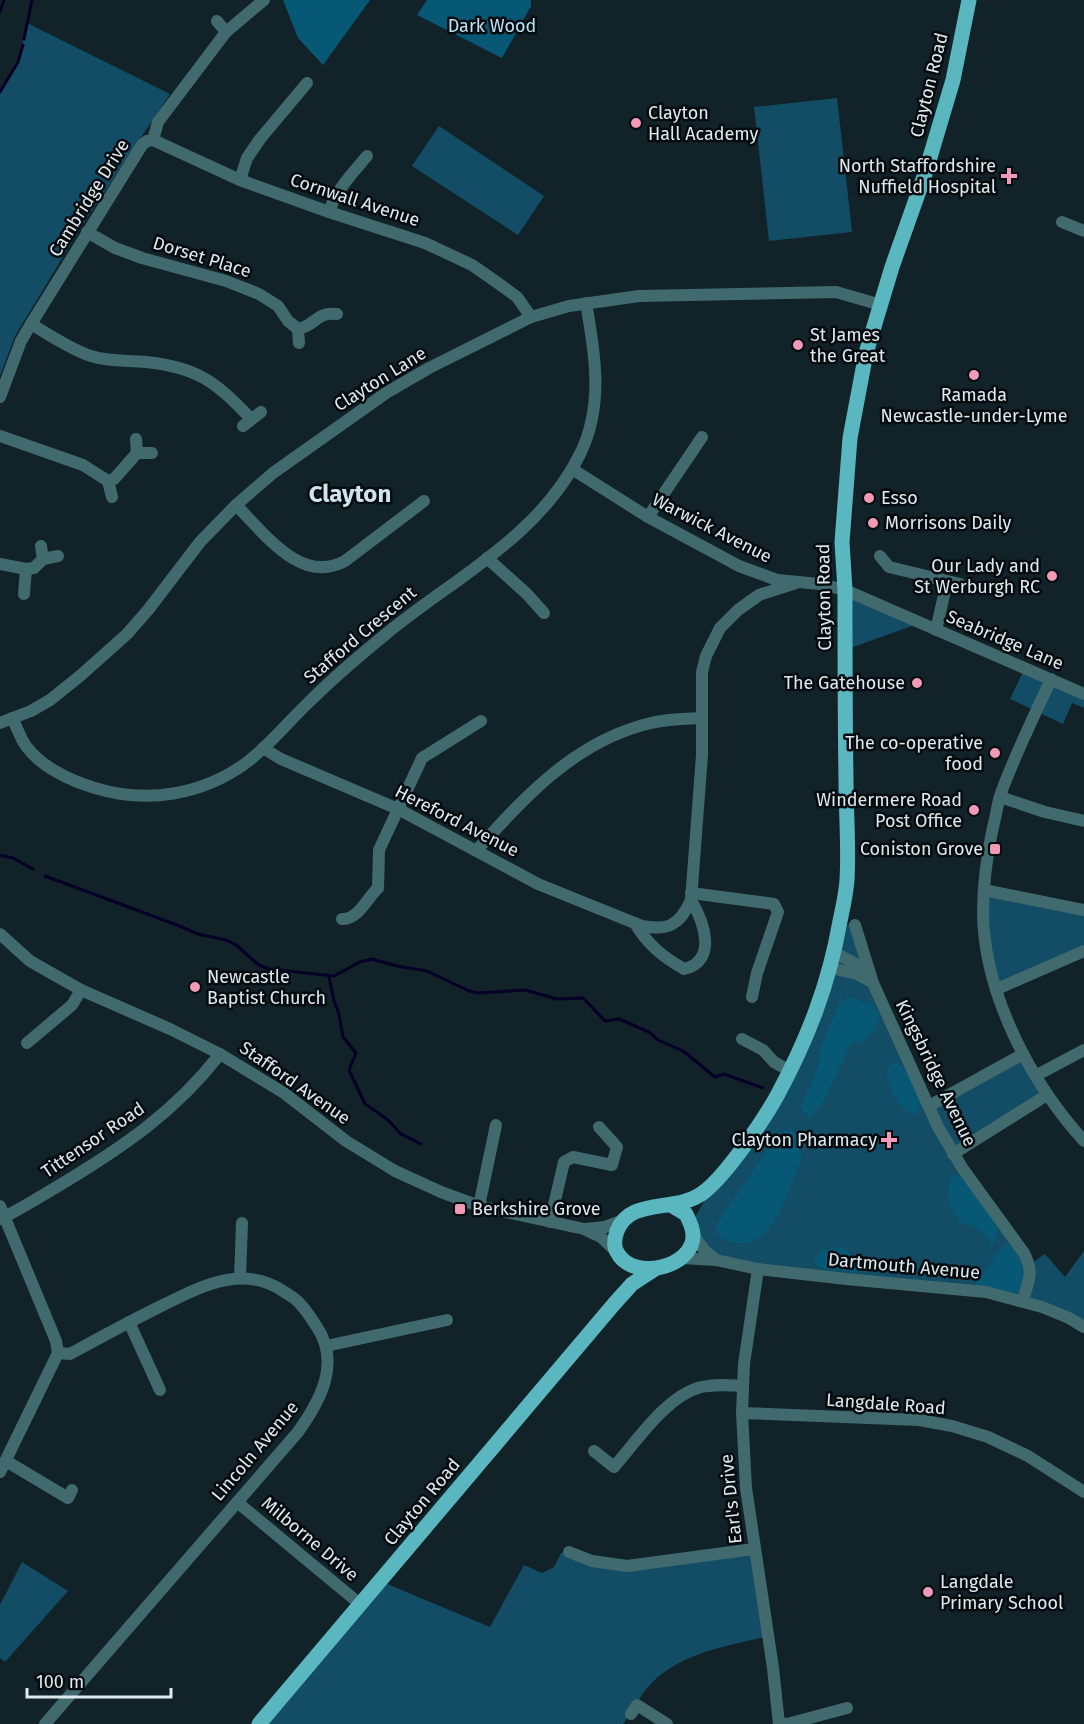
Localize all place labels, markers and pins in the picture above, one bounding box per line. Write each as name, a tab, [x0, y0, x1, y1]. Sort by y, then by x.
place label: Clayton Hall Academy	[648, 102, 759, 145]
marker: Clayton Hall Academy	[629, 116, 643, 130]
place label: North Staffordshire Nuffield Hospital	[839, 155, 996, 198]
marker: North Staffordshire Nuffield Hospital	[1000, 167, 1018, 185]
place label: St James the Great	[810, 324, 886, 367]
marker: St James the Great	[791, 338, 805, 352]
marker: Ramada Newcastle-under-Lyme	[967, 368, 981, 382]
place label: Ramada Newcastle-under-Lyme	[880, 384, 1068, 427]
place label: Esso	[881, 487, 918, 509]
marker: Esso	[862, 491, 876, 505]
place label: Morrisons Daily	[885, 512, 1012, 534]
marker: Morrisons Daily	[866, 516, 880, 530]
place label: Our Lady and St Werburgh RC	[914, 555, 1040, 598]
marker: Our Lady and St Werburgh RC	[1045, 569, 1059, 583]
place label: The Gatehouse	[784, 672, 905, 694]
marker: The Gatehouse	[910, 676, 924, 690]
place label: The co-operative food	[845, 732, 983, 775]
marker: The co-operative food	[988, 746, 1002, 760]
place label: Windermere Road Post Office	[816, 789, 962, 832]
marker: Windermere Road Post Office	[967, 803, 981, 817]
place label: Coniston Grove	[860, 838, 983, 860]
marker: Coniston Grove	[988, 842, 1002, 856]
place label: Newcastle Baptist Church	[207, 966, 326, 1009]
marker: Newcastle Baptist Church	[188, 980, 202, 994]
place label: Clayton Pharmacy	[731, 1129, 877, 1151]
marker: Clayton Pharmacy	[882, 1133, 896, 1147]
place label: Berkshire Grove	[472, 1198, 601, 1220]
marker: Berkshire Grove	[453, 1202, 467, 1216]
place label: Langdale Primary School	[940, 1571, 1063, 1614]
marker: Langdale Primary School	[921, 1585, 935, 1599]

